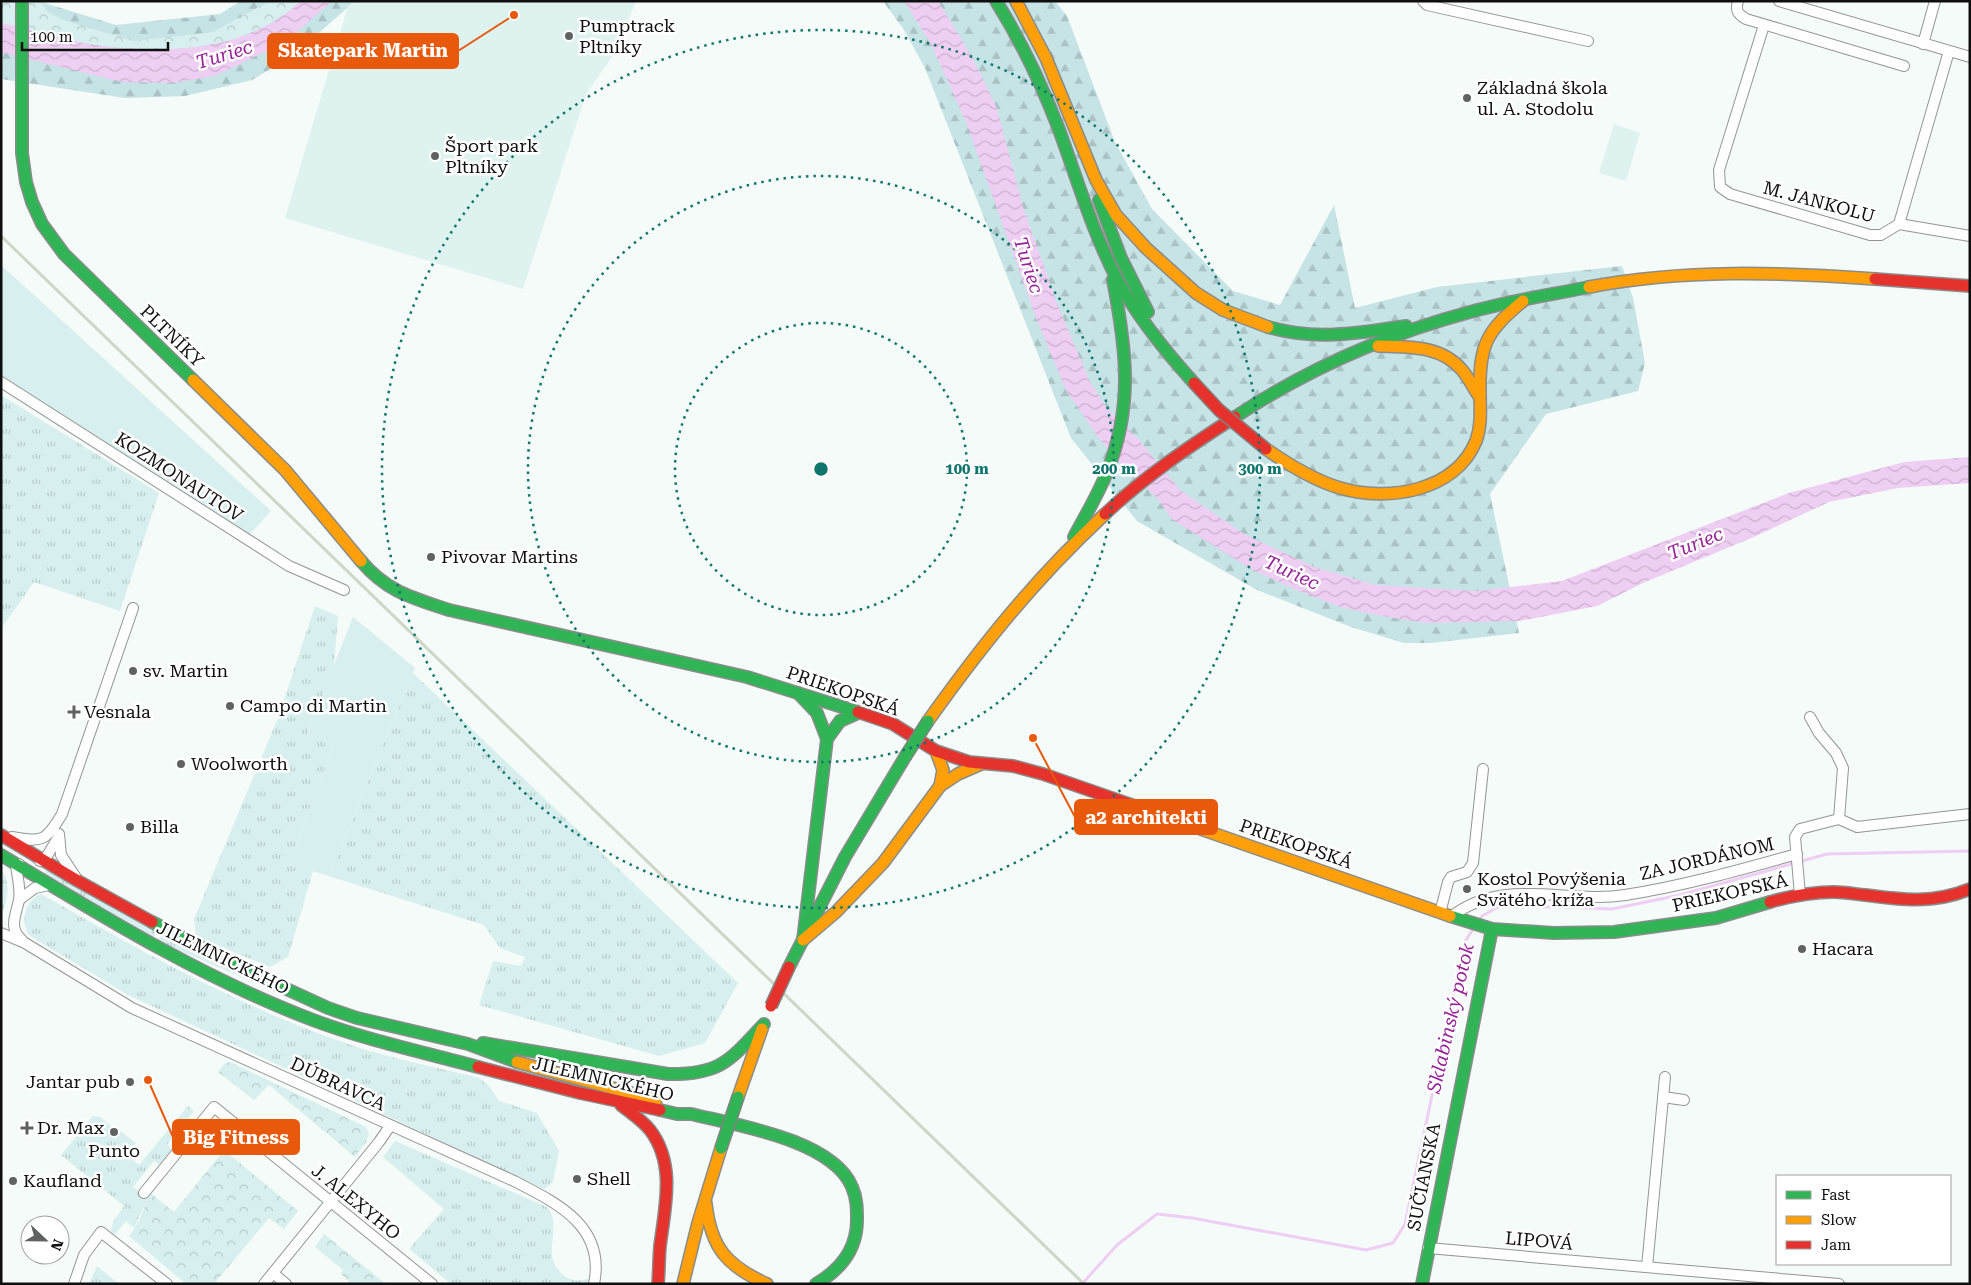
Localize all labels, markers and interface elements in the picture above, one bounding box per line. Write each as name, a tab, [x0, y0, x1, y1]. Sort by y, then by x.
place label: Pumptrack Pltníky	[579, 15, 675, 57]
scale bar	[22, 20, 169, 52]
text: 100 m	[30, 28, 73, 46]
marker: Pumptrack Pltníky	[563, 30, 575, 42]
callout: Skatepark Martin	[268, 34, 458, 68]
water label: Turiec	[193, 35, 255, 74]
text: Skatepark Martin	[278, 39, 448, 62]
place label: Základná škola ul. A. Stodolu	[1477, 77, 1608, 119]
marker: Základná škola ul. A. Stodolu	[1461, 92, 1473, 104]
place label: Šport park Pltníky	[445, 135, 538, 177]
marker: Šport park Pltníky	[429, 150, 441, 162]
street label: M. JANKOLU	[1761, 176, 1877, 227]
water label: Turiec	[1009, 234, 1048, 296]
street label: PLTNÍKY	[136, 300, 209, 372]
street label: KOZMONAUTOV	[112, 427, 247, 526]
centre of rings	[812, 460, 830, 478]
text: 100 m	[945, 460, 989, 478]
text: 200 m	[1092, 460, 1136, 478]
text: 300 m	[1238, 460, 1282, 478]
water label: Turiec	[1664, 522, 1726, 565]
place label: Pivovar Martins	[441, 546, 578, 567]
water label: Turiec	[1261, 550, 1323, 595]
marker: Pivovar Martins	[425, 551, 437, 563]
place label: sv. Martin	[143, 660, 228, 681]
street label: PRIEKOPSKÁ	[784, 661, 903, 720]
marker: sv. Martin	[127, 665, 139, 677]
place label: Campo di Martin	[240, 695, 387, 716]
marker: Campo di Martin	[224, 700, 236, 712]
place label: Vesnala	[84, 701, 151, 722]
marker: Vesnala	[68, 706, 80, 718]
place label: Woolworth	[191, 753, 288, 774]
marker: Woolworth	[175, 758, 187, 770]
callout: a2 architekti	[1075, 800, 1217, 834]
text: a2 architekti	[1085, 806, 1207, 829]
street label: PRIEKOPSKÁ	[1237, 814, 1356, 873]
place label: Billa	[140, 816, 179, 837]
marker: Billa	[124, 821, 136, 833]
street label: ZA JORDÁNOM	[1638, 833, 1776, 884]
place label: Kostol Povýšenia Svätého kríža	[1477, 868, 1626, 910]
street label: PRIEKOPSKÁ	[1670, 869, 1790, 916]
marker: Kostol Povýšenia Svätého kríža	[1461, 883, 1473, 895]
street label: JILEMNICKÉHO	[154, 916, 293, 999]
place label: Hacara	[1812, 938, 1873, 959]
water label: Sklabinský potok	[1422, 940, 1479, 1096]
marker: Hacara	[1796, 943, 1808, 955]
street label: DÚBRAVCA	[287, 1052, 389, 1115]
street label: JILEMNICKÉHO	[530, 1052, 676, 1105]
place label: Jantar pub	[26, 1071, 120, 1092]
marker: Jantar pub	[124, 1076, 136, 1088]
place label: Dr. Max	[37, 1117, 105, 1138]
callout: Big Fitness	[173, 1120, 299, 1154]
street label: SUČIANSKA	[1403, 1121, 1444, 1233]
marker: Dr. Max	[21, 1122, 33, 1134]
marker: Punto	[108, 1126, 120, 1138]
text: Big Fitness	[183, 1126, 289, 1149]
place label: Punto	[88, 1140, 140, 1161]
street label: J. ALEXYHO	[308, 1159, 405, 1244]
place label: Shell	[587, 1168, 631, 1189]
place label: Kaufland	[23, 1170, 102, 1191]
marker: Shell	[571, 1173, 583, 1185]
marker: Kaufland	[7, 1175, 19, 1187]
legend	[1776, 1175, 1951, 1265]
text: Fast	[1821, 1186, 1851, 1204]
text: Slow	[1821, 1211, 1857, 1229]
north arrow	[20, 1215, 70, 1265]
street label: LIPOVÁ	[1504, 1227, 1574, 1254]
text: Jam	[1821, 1236, 1851, 1254]
text: N	[48, 1237, 66, 1253]

